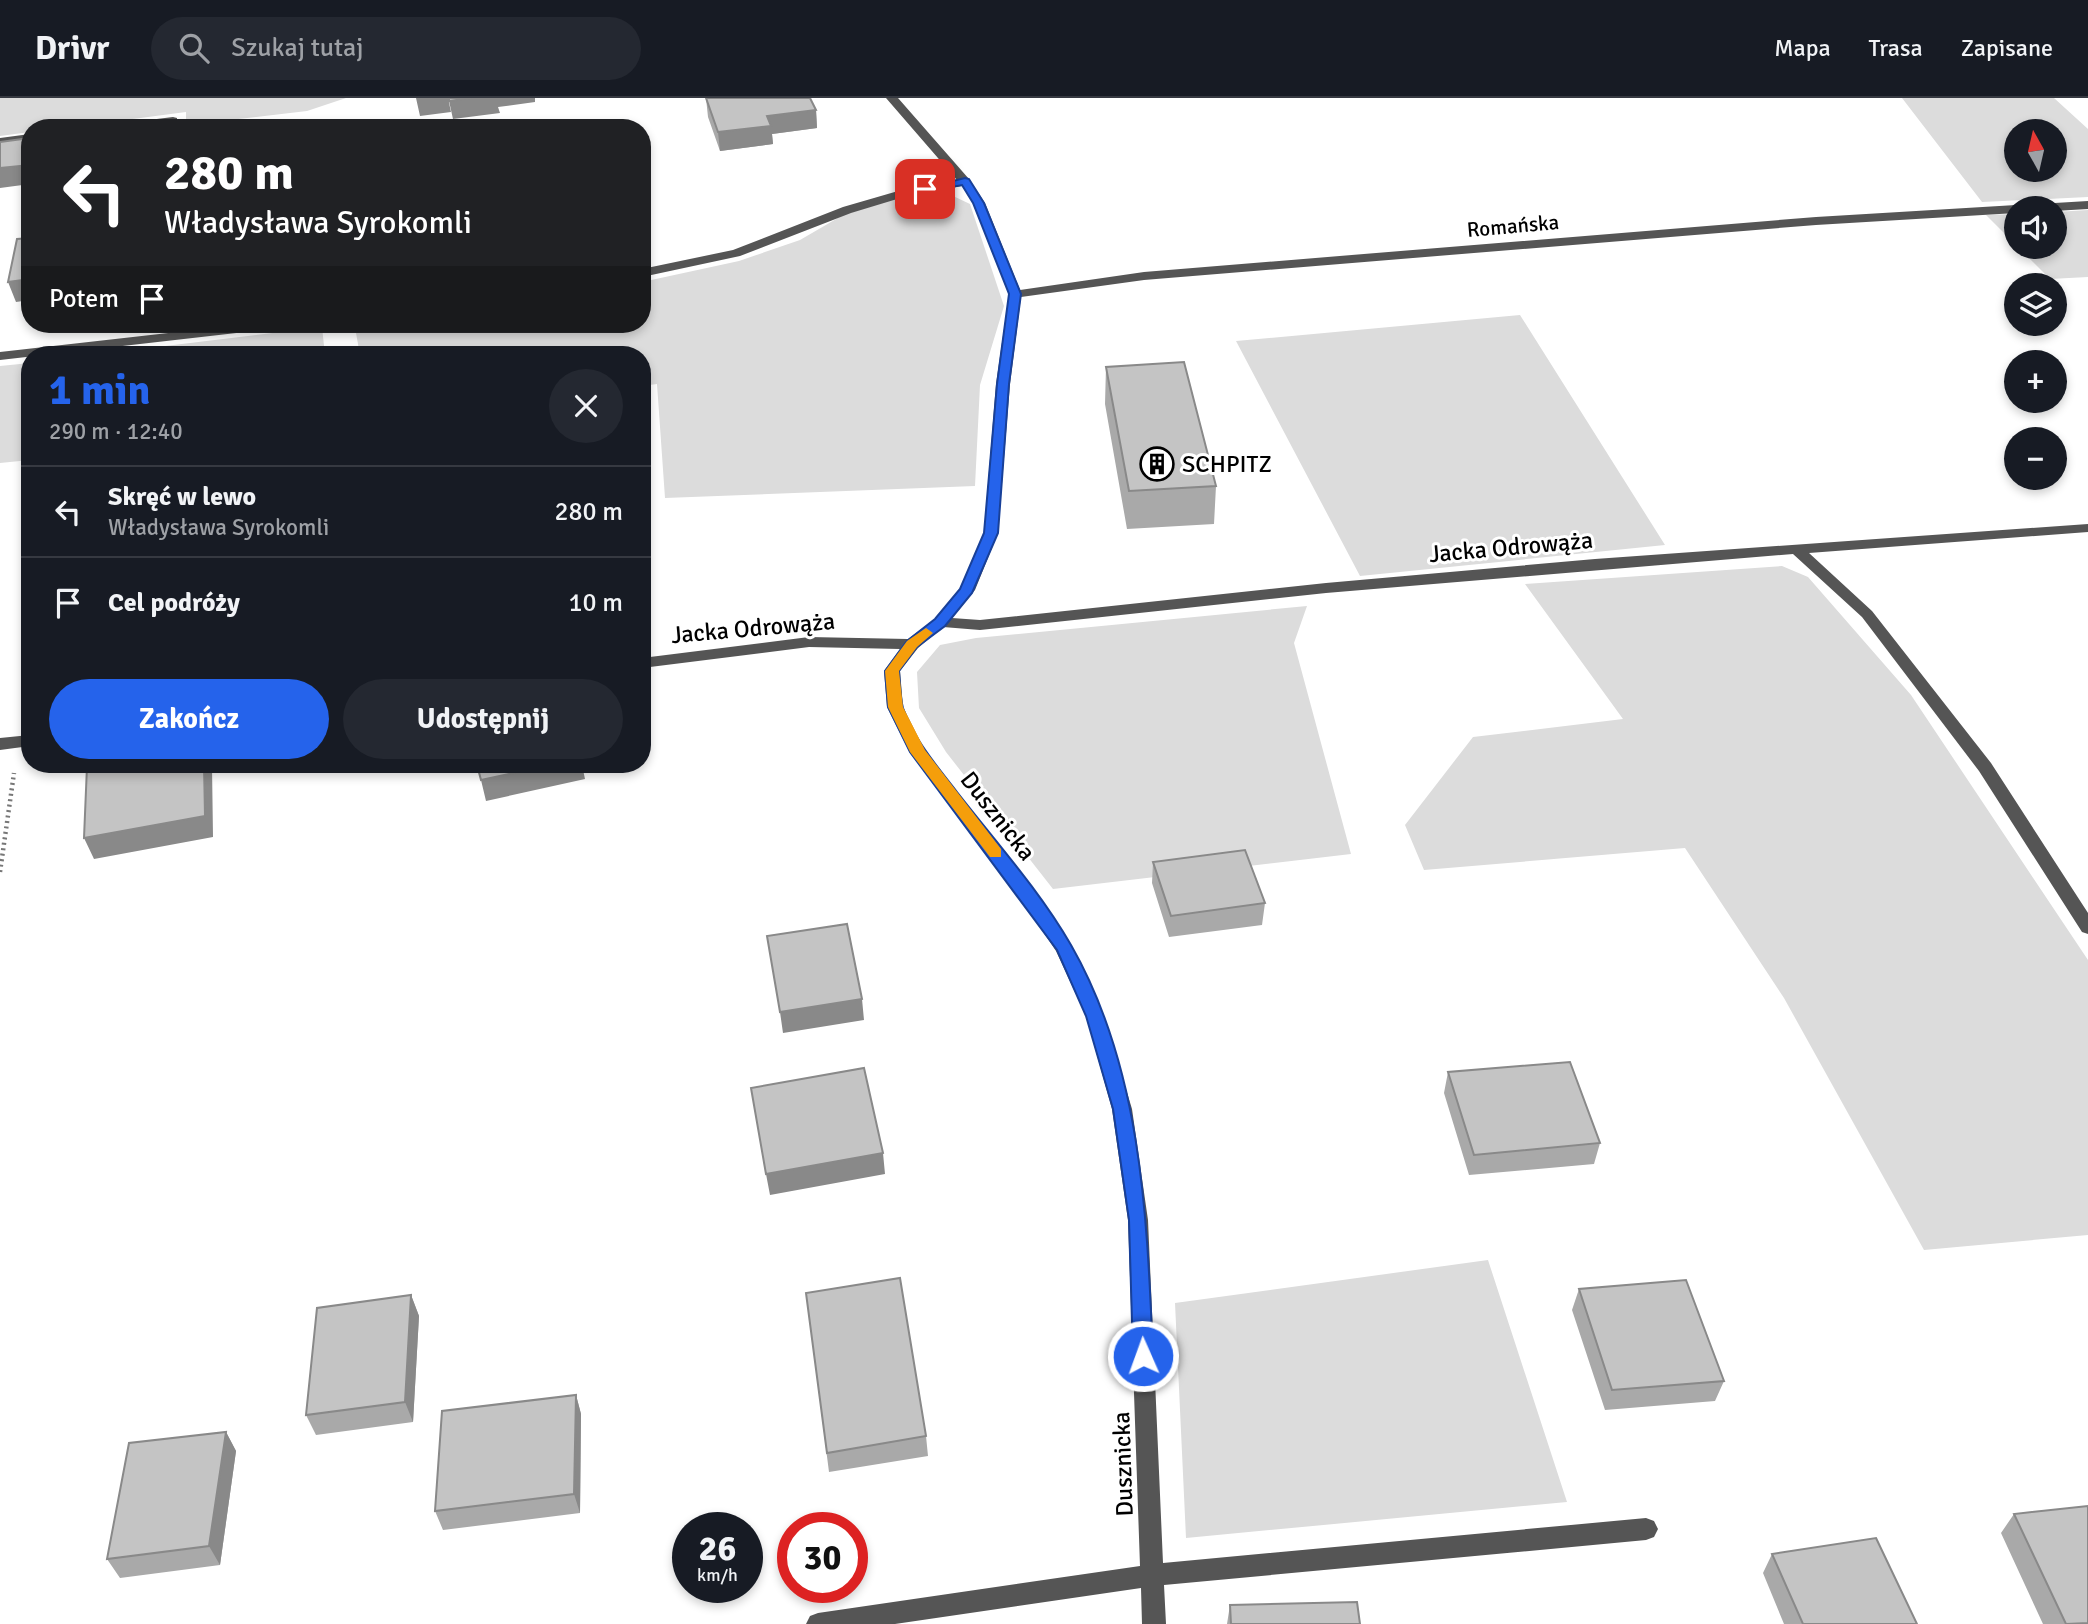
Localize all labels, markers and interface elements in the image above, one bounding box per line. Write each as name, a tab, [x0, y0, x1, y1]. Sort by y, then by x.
search box	[151, 17, 641, 80]
text: Drivr	[35, 28, 109, 69]
icon: search	[175, 29, 213, 67]
text: Szukaj tutaj	[231, 32, 364, 64]
text: Mapa	[1774, 33, 1831, 63]
text: Trasa	[1869, 33, 1923, 63]
text: Zapisane	[1961, 33, 2053, 63]
north arrow	[2004, 119, 2067, 182]
map controls	[2004, 119, 2067, 490]
text: 280 m	[164, 143, 294, 203]
icon: left	[49, 147, 140, 238]
pin	[895, 159, 955, 219]
icon: arrive	[906, 170, 944, 208]
button: sound	[2004, 196, 2067, 259]
text: Władysława Syrokomli	[164, 203, 472, 242]
street label: Romańska	[1466, 209, 1560, 243]
button: layers	[2004, 273, 2067, 336]
icon: arrive	[133, 280, 171, 318]
text: Potem	[49, 283, 119, 315]
button: +	[2004, 350, 2067, 413]
text: 1 min	[49, 365, 150, 416]
button: close	[549, 369, 623, 443]
text: 290 m · 12:40	[49, 417, 183, 446]
button: −	[2004, 427, 2067, 490]
building icon: SCHPITZ	[1138, 445, 1176, 483]
place label: SCHPITZ	[1182, 449, 1272, 479]
text: Skręć w lewo	[108, 481, 256, 513]
icon: left	[49, 493, 87, 531]
text: 280 m	[554, 496, 623, 528]
text: Władysława Syrokomli	[108, 513, 329, 542]
street label: Jacka Odrowąża	[1428, 525, 1594, 569]
icon: arrive	[49, 584, 87, 622]
text: Cel podróży	[108, 587, 240, 619]
text: 10 m	[568, 587, 623, 619]
street label: Jacka Odrowąża	[670, 606, 836, 650]
button: Zakończ	[49, 679, 329, 759]
button: Udostępnij	[343, 679, 623, 759]
street label: Dusznicka	[954, 765, 1042, 867]
position arrow	[1106, 1319, 1180, 1393]
street label: Dusznicka	[1106, 1411, 1140, 1517]
speed limit sign: 30	[777, 1512, 868, 1603]
text: 26	[699, 1527, 736, 1570]
text: km/h	[697, 1564, 738, 1586]

